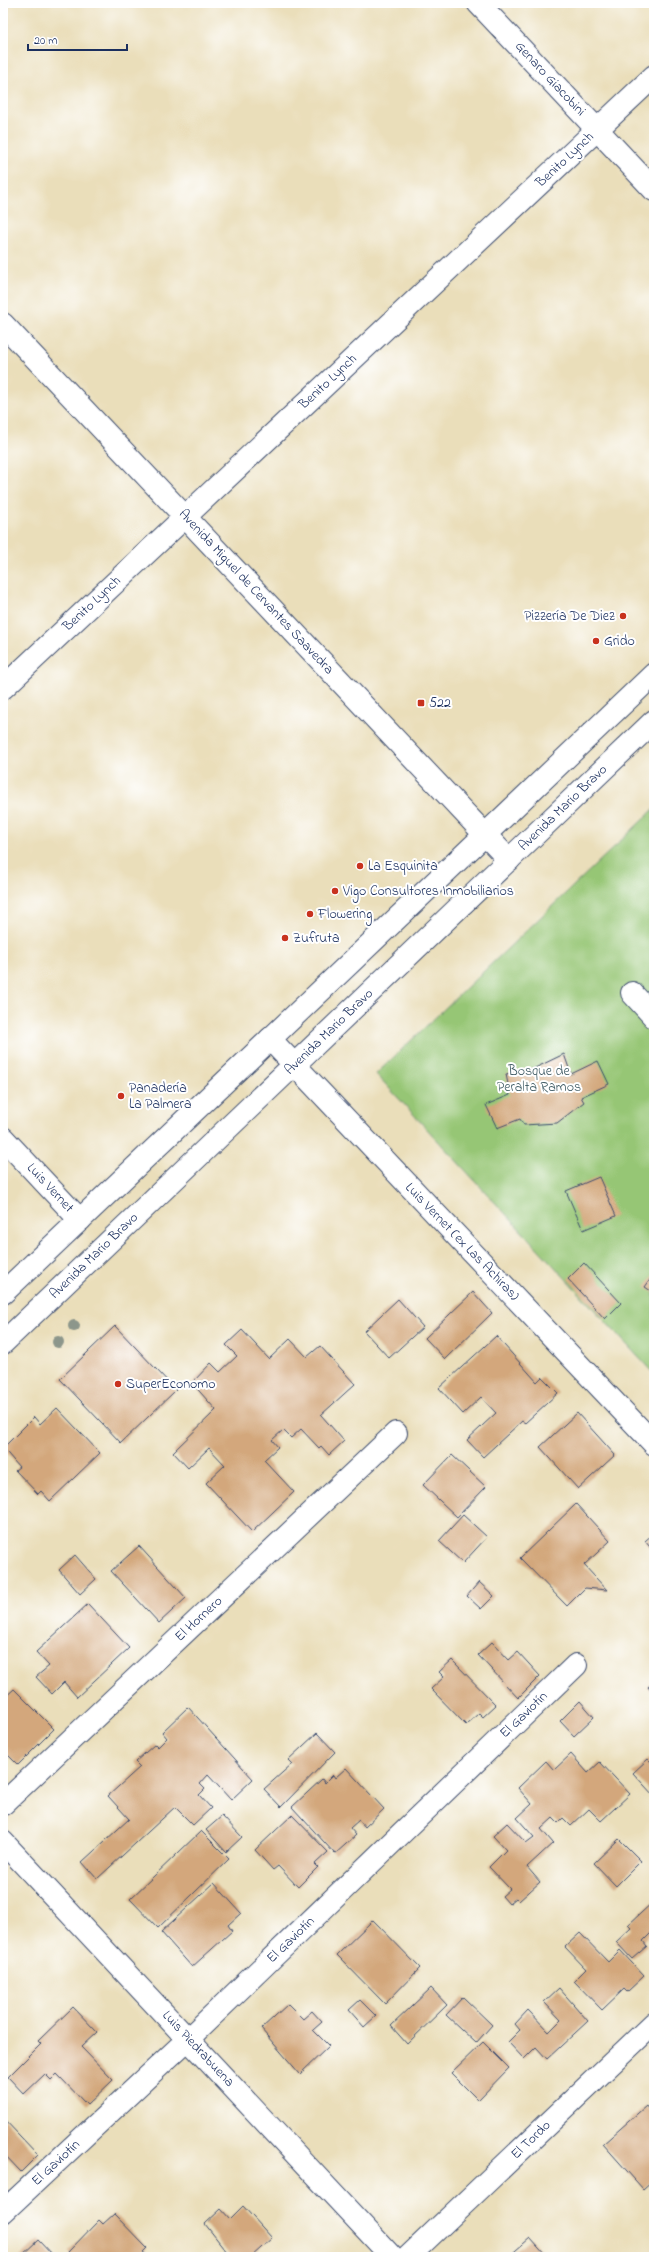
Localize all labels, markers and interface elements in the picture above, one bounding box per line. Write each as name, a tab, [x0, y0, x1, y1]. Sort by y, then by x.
scale bar	[28, 26, 127, 52]
text: 20 m	[34, 32, 57, 50]
street label: Genaro Giacobini	[510, 37, 590, 121]
street label: Benito Lynch	[530, 127, 600, 194]
street label: Benito Lynch	[293, 349, 363, 416]
street label: Avenida Miguel de Cervantes Saavedra	[173, 504, 339, 680]
street label: Benito Lynch	[57, 571, 127, 638]
place label: Pizzería De Diez	[524, 606, 615, 627]
marker: Pizzería De Diez	[618, 611, 628, 621]
place label: Grido	[604, 631, 635, 652]
marker: Grido	[591, 636, 601, 646]
place label: 522	[429, 693, 451, 714]
marker: 522	[416, 698, 426, 708]
street label: Avenida Mario Bravo	[514, 760, 612, 856]
place label: La Esquinita	[368, 856, 438, 877]
marker: La Esquinita	[355, 861, 365, 871]
place label: Vigo Consultores Inmobiliarios	[342, 881, 514, 903]
marker: Vigo Consultores Inmobiliarios	[330, 886, 340, 896]
place label: Flowering	[317, 904, 372, 926]
marker: Flowering	[305, 909, 315, 919]
place label: Zufruta	[293, 928, 340, 949]
marker: Zufruta	[280, 933, 290, 943]
street label: Avenida Mario Bravo	[280, 984, 378, 1080]
park label: Bosque de Peralta Ramos	[497, 1061, 581, 1098]
place label: Panadería La Palmera	[129, 1078, 191, 1115]
marker: Panadería La Palmera	[116, 1091, 126, 1101]
street label: Luis Vernet	[21, 1158, 79, 1218]
street label: Luis Vernet (ex Las Achiras)	[400, 1178, 524, 1306]
street label: Avenida Mario Bravo	[45, 1208, 143, 1304]
place label: SuperEconomo	[126, 1374, 216, 1395]
marker: SuperEconomo	[113, 1379, 123, 1389]
street label: El Hornero	[170, 1591, 228, 1647]
street label: El Gaviotín	[495, 1687, 553, 1743]
street label: El Gaviotín	[262, 1912, 320, 1968]
street label: Luis Piedrabuena	[157, 2006, 239, 2092]
street label: El Tordo	[506, 2116, 556, 2164]
street label: El Gaviotín	[27, 2135, 85, 2191]

